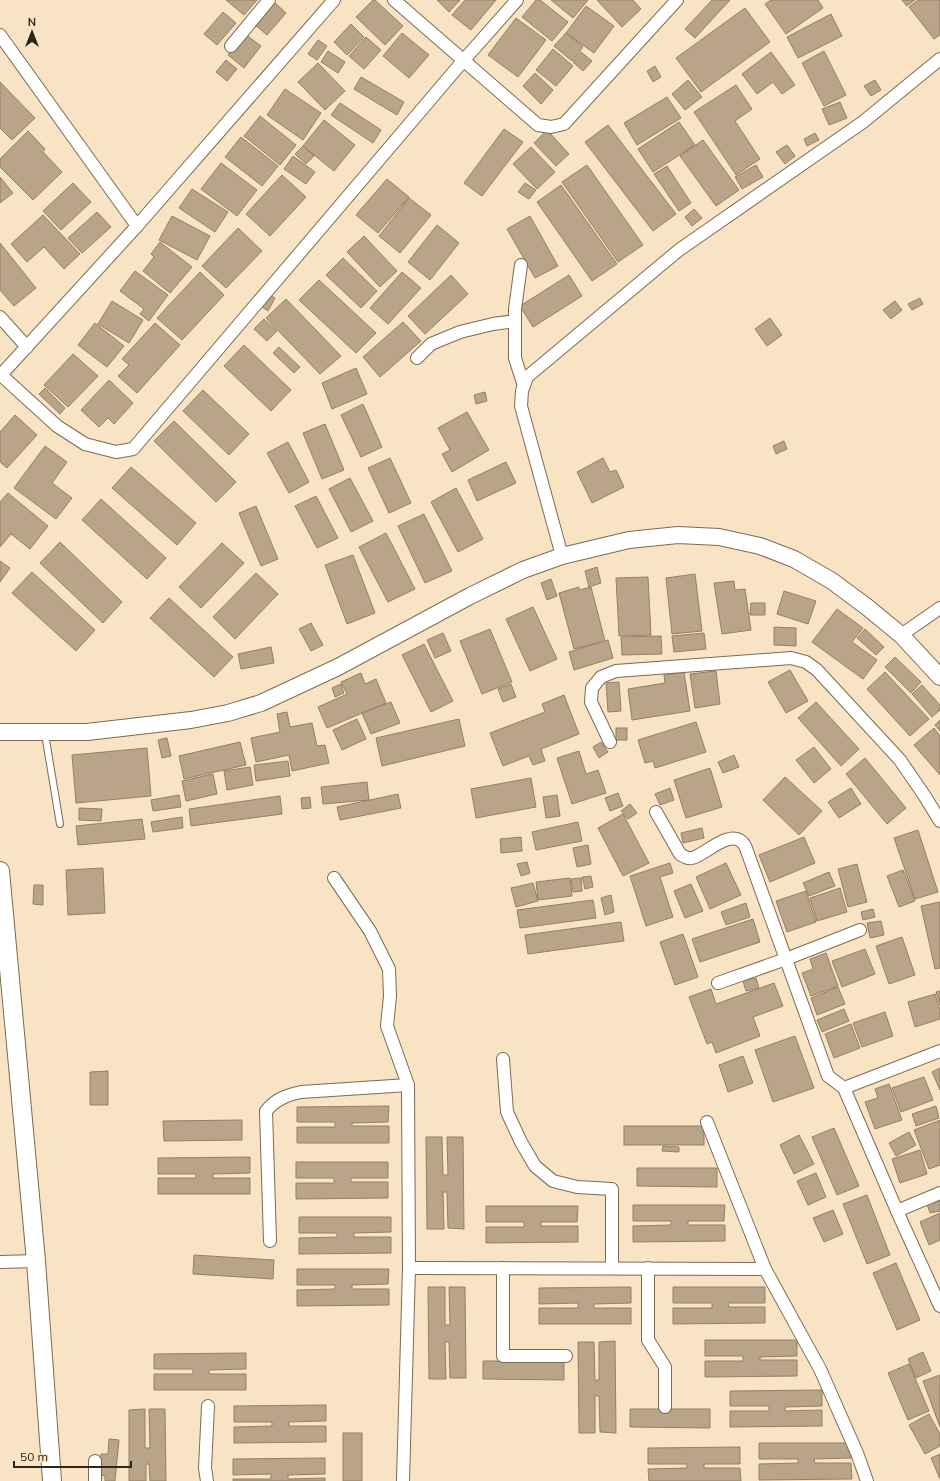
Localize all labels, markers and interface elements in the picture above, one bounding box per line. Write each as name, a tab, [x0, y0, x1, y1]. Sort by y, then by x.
north arrow	[12, 12, 52, 52]
text: N	[28, 15, 36, 29]
scale bar	[14, 1443, 131, 1469]
text: 50 m	[20, 1449, 48, 1464]

